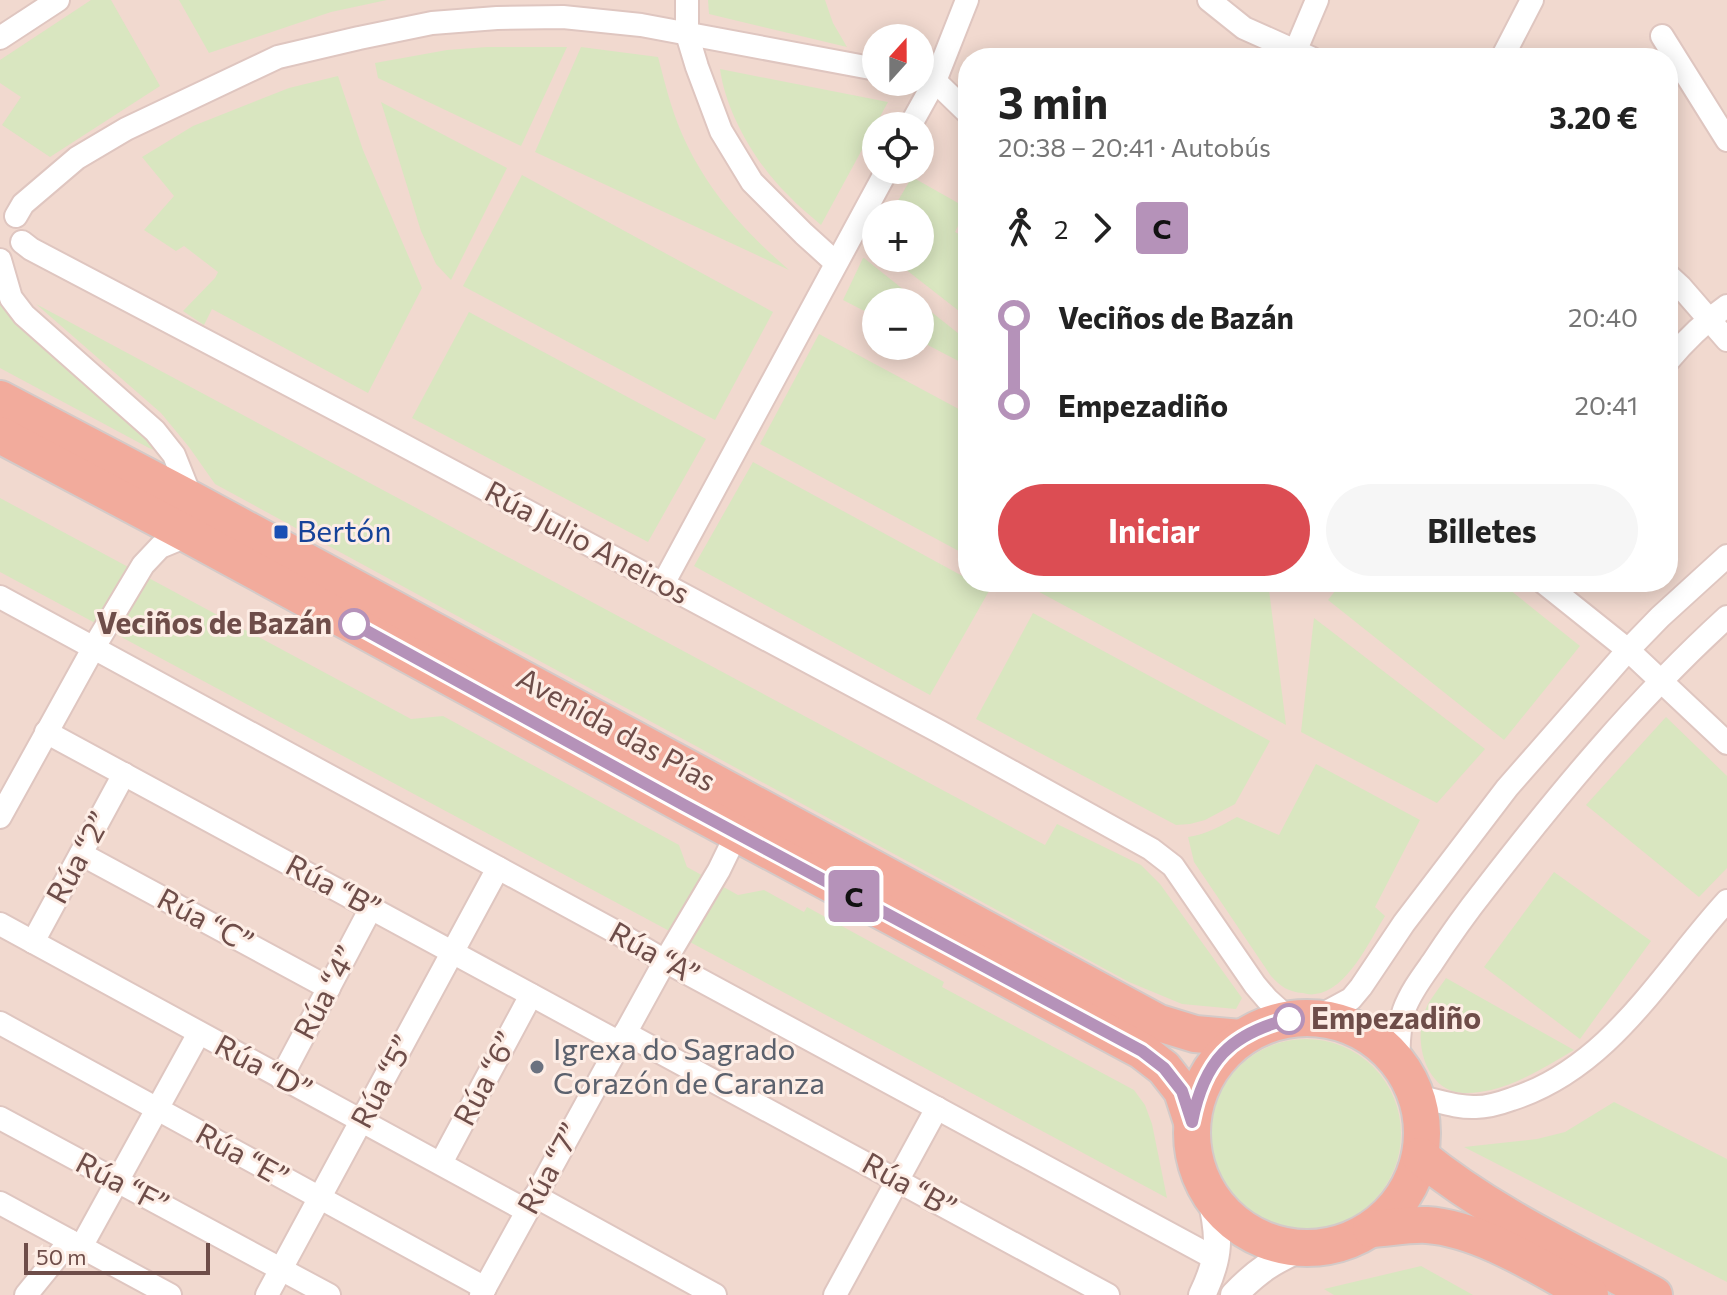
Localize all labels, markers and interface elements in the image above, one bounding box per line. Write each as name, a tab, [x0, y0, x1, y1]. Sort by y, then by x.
north arrow	[862, 24, 934, 96]
map controls	[862, 24, 934, 360]
text: 3 min	[998, 74, 1108, 128]
text: 3.20 €	[1549, 98, 1638, 135]
button: locate	[862, 112, 934, 184]
text: 20:38 – 20:41 · Autobús	[998, 131, 1271, 162]
button: +	[862, 200, 934, 272]
icon: walk	[998, 206, 1042, 250]
icon: forward	[1080, 206, 1124, 250]
text: C	[1152, 211, 1172, 245]
text: 2	[1054, 213, 1068, 244]
button: −	[862, 288, 934, 360]
text: Veciños de Bazán	[1058, 298, 1294, 335]
text: 20:40	[1568, 301, 1638, 332]
text: Empezadiño	[1058, 386, 1228, 423]
text: 20:41	[1575, 389, 1638, 420]
street label: Rúa Julio Aneiros	[479, 471, 697, 610]
button: Iniciar	[998, 484, 1310, 576]
button: Billetes	[1326, 484, 1638, 576]
place label: Bertón	[297, 511, 391, 548]
marker: Bertón	[272, 523, 290, 541]
place label: Veciños de Bazán	[96, 603, 332, 640]
marker: Veciños de Bazán	[339, 609, 369, 639]
street label: Avenida das Pías	[511, 658, 723, 798]
street label: Rúa “2”	[37, 804, 117, 909]
street label: Rúa “B”	[281, 845, 388, 925]
line badge: C	[828, 870, 880, 922]
street label: Rúa “C”	[152, 878, 260, 959]
text: C	[844, 879, 864, 913]
street label: Rúa “A”	[604, 912, 707, 992]
street label: Rúa “4”	[284, 939, 364, 1045]
place label: Empezadiño	[1311, 998, 1481, 1035]
marker: Empezadiño	[1274, 1004, 1304, 1034]
street label: Rúa “D”	[209, 1025, 319, 1107]
street label: Rúa “6”	[444, 1025, 524, 1131]
street label: Rúa “5”	[341, 1028, 421, 1134]
place label: Igrexa do Sagrado Corazón de Caranza	[553, 1029, 825, 1100]
marker: Igrexa do Sagrado Corazón de Caranza	[528, 1058, 546, 1076]
street label: Rúa “E”	[190, 1113, 296, 1194]
street label: Rúa “7”	[508, 1116, 588, 1220]
street label: Rúa “F”	[70, 1142, 176, 1222]
street label: Rúa “B”	[857, 1143, 964, 1225]
scale bar	[24, 1239, 210, 1275]
text: 50 m	[36, 1243, 86, 1270]

